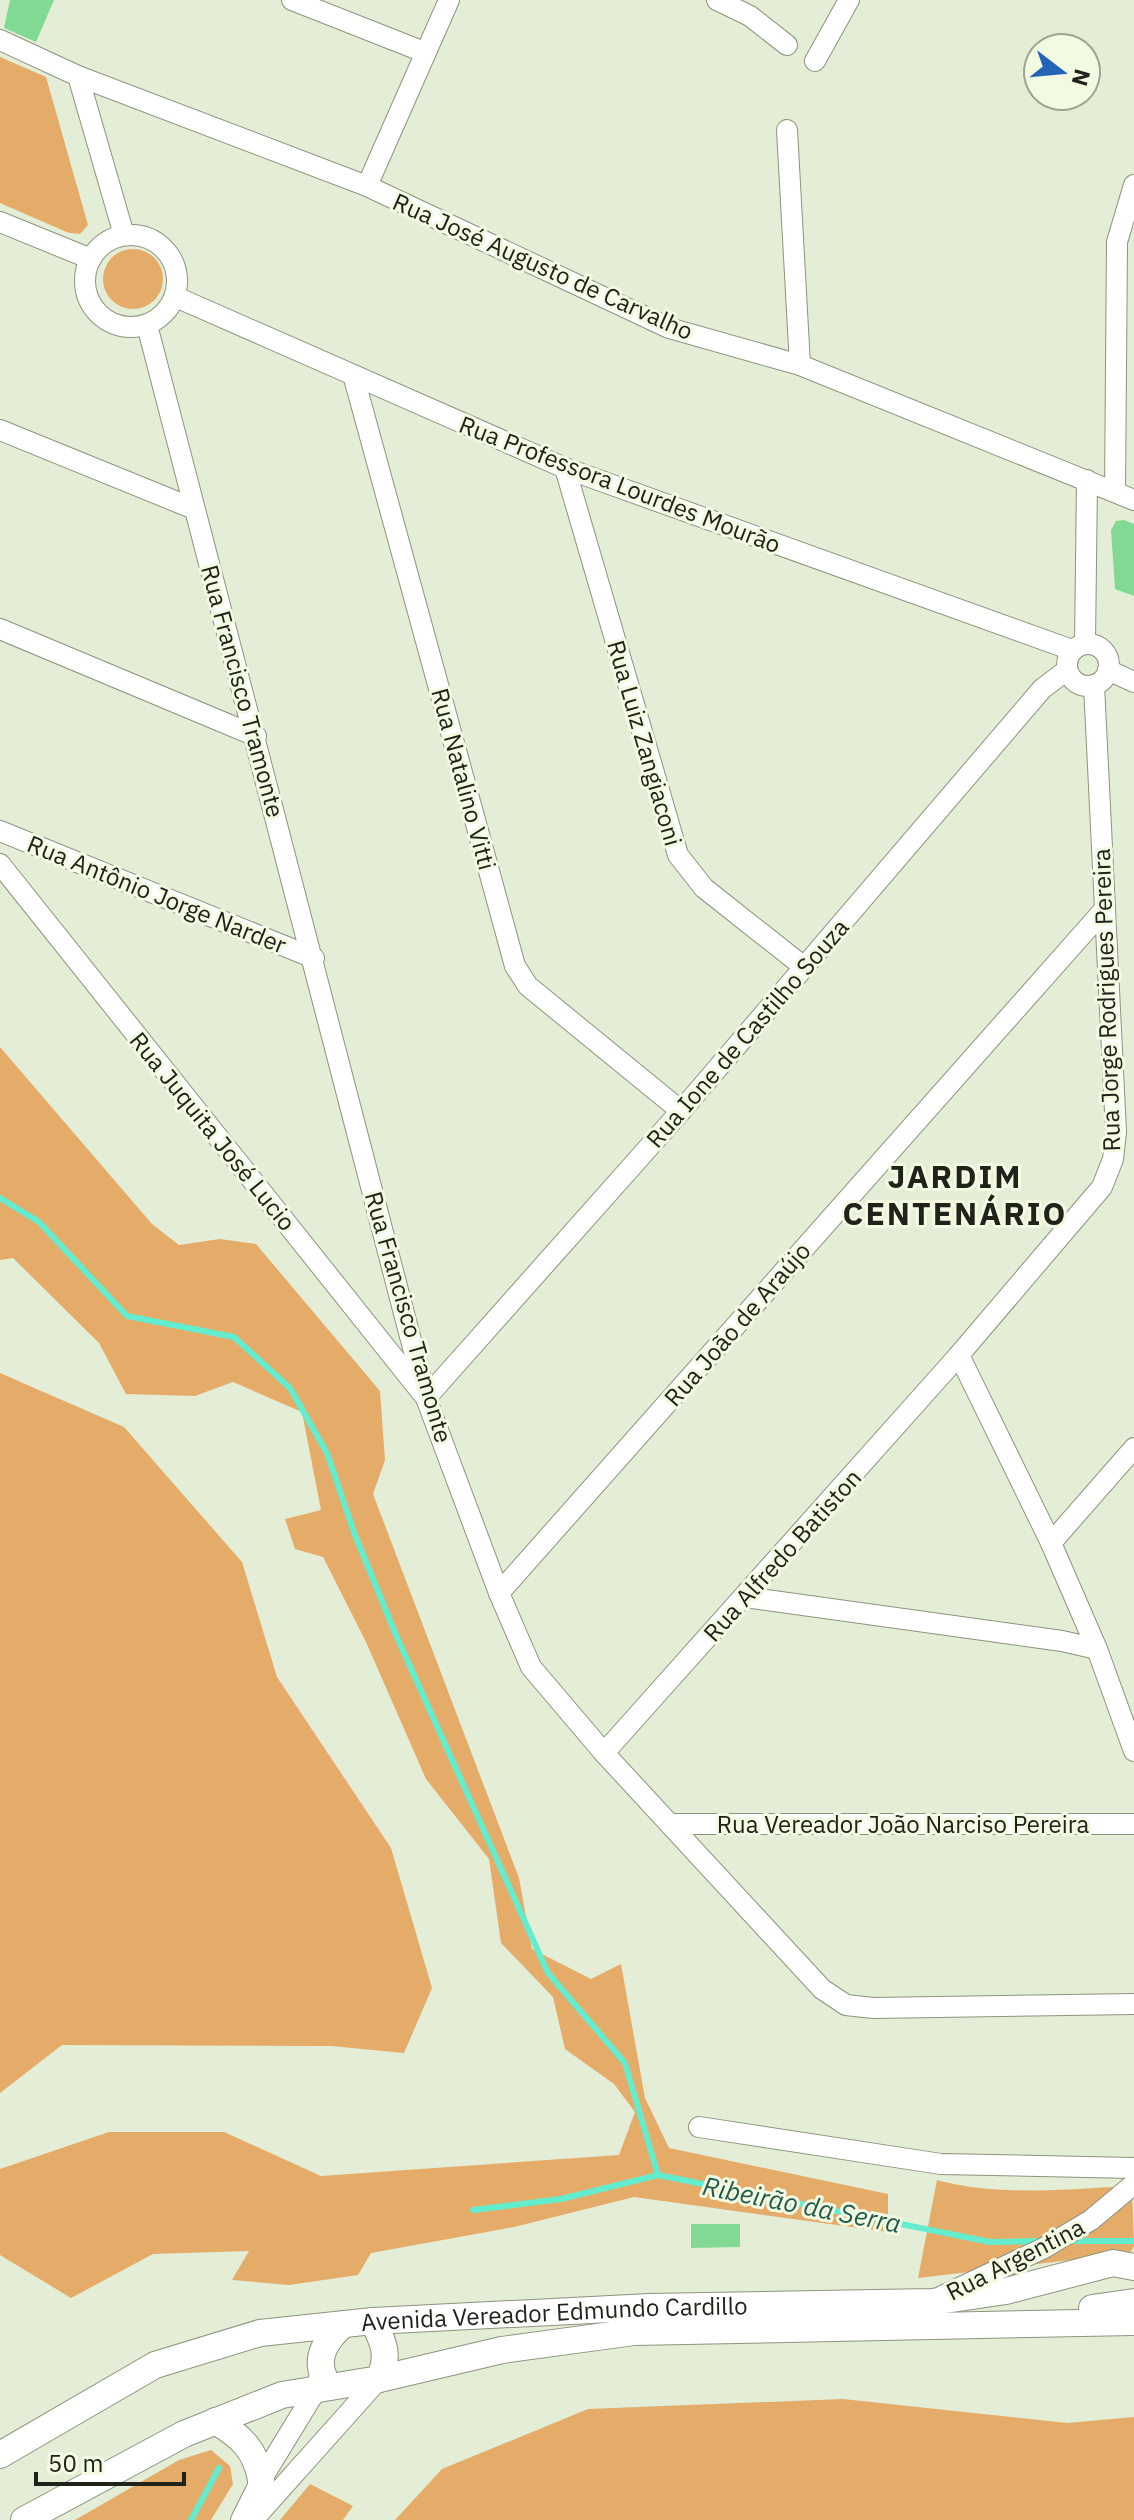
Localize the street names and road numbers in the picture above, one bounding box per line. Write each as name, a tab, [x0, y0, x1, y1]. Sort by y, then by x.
street label: Rua José Augusto de Carvalho	[388, 185, 698, 347]
street label: Rua Professora Lourdes Mourão	[455, 408, 785, 560]
street label: Rua Francisco Tramonte	[194, 561, 292, 821]
street label: Rua Luiz Zangiaconi	[600, 636, 690, 850]
street label: Rua Natalino Vitti	[424, 685, 504, 873]
street label: Rua Antônio Jorge Narder	[23, 827, 291, 961]
street label: Rua Jorge Rodrigues Pereira	[1085, 848, 1127, 1152]
street label: Rua Ione de Castilho Souza	[639, 912, 855, 1154]
street label: Rua Juquita José Lucio	[123, 1025, 303, 1237]
street label: Rua Francisco Tramonte	[358, 1188, 460, 1446]
street label: Rua João de Araújo	[657, 1235, 817, 1413]
street label: Rua Alfredo Batiston	[696, 1462, 868, 1648]
street label: Rua Vereador João Narciso Pereira	[717, 1808, 1089, 1840]
street label: Rua Argentina	[940, 2210, 1090, 2308]
street label: Avenida Vereador Edmundo Cardillo	[359, 2289, 748, 2338]

